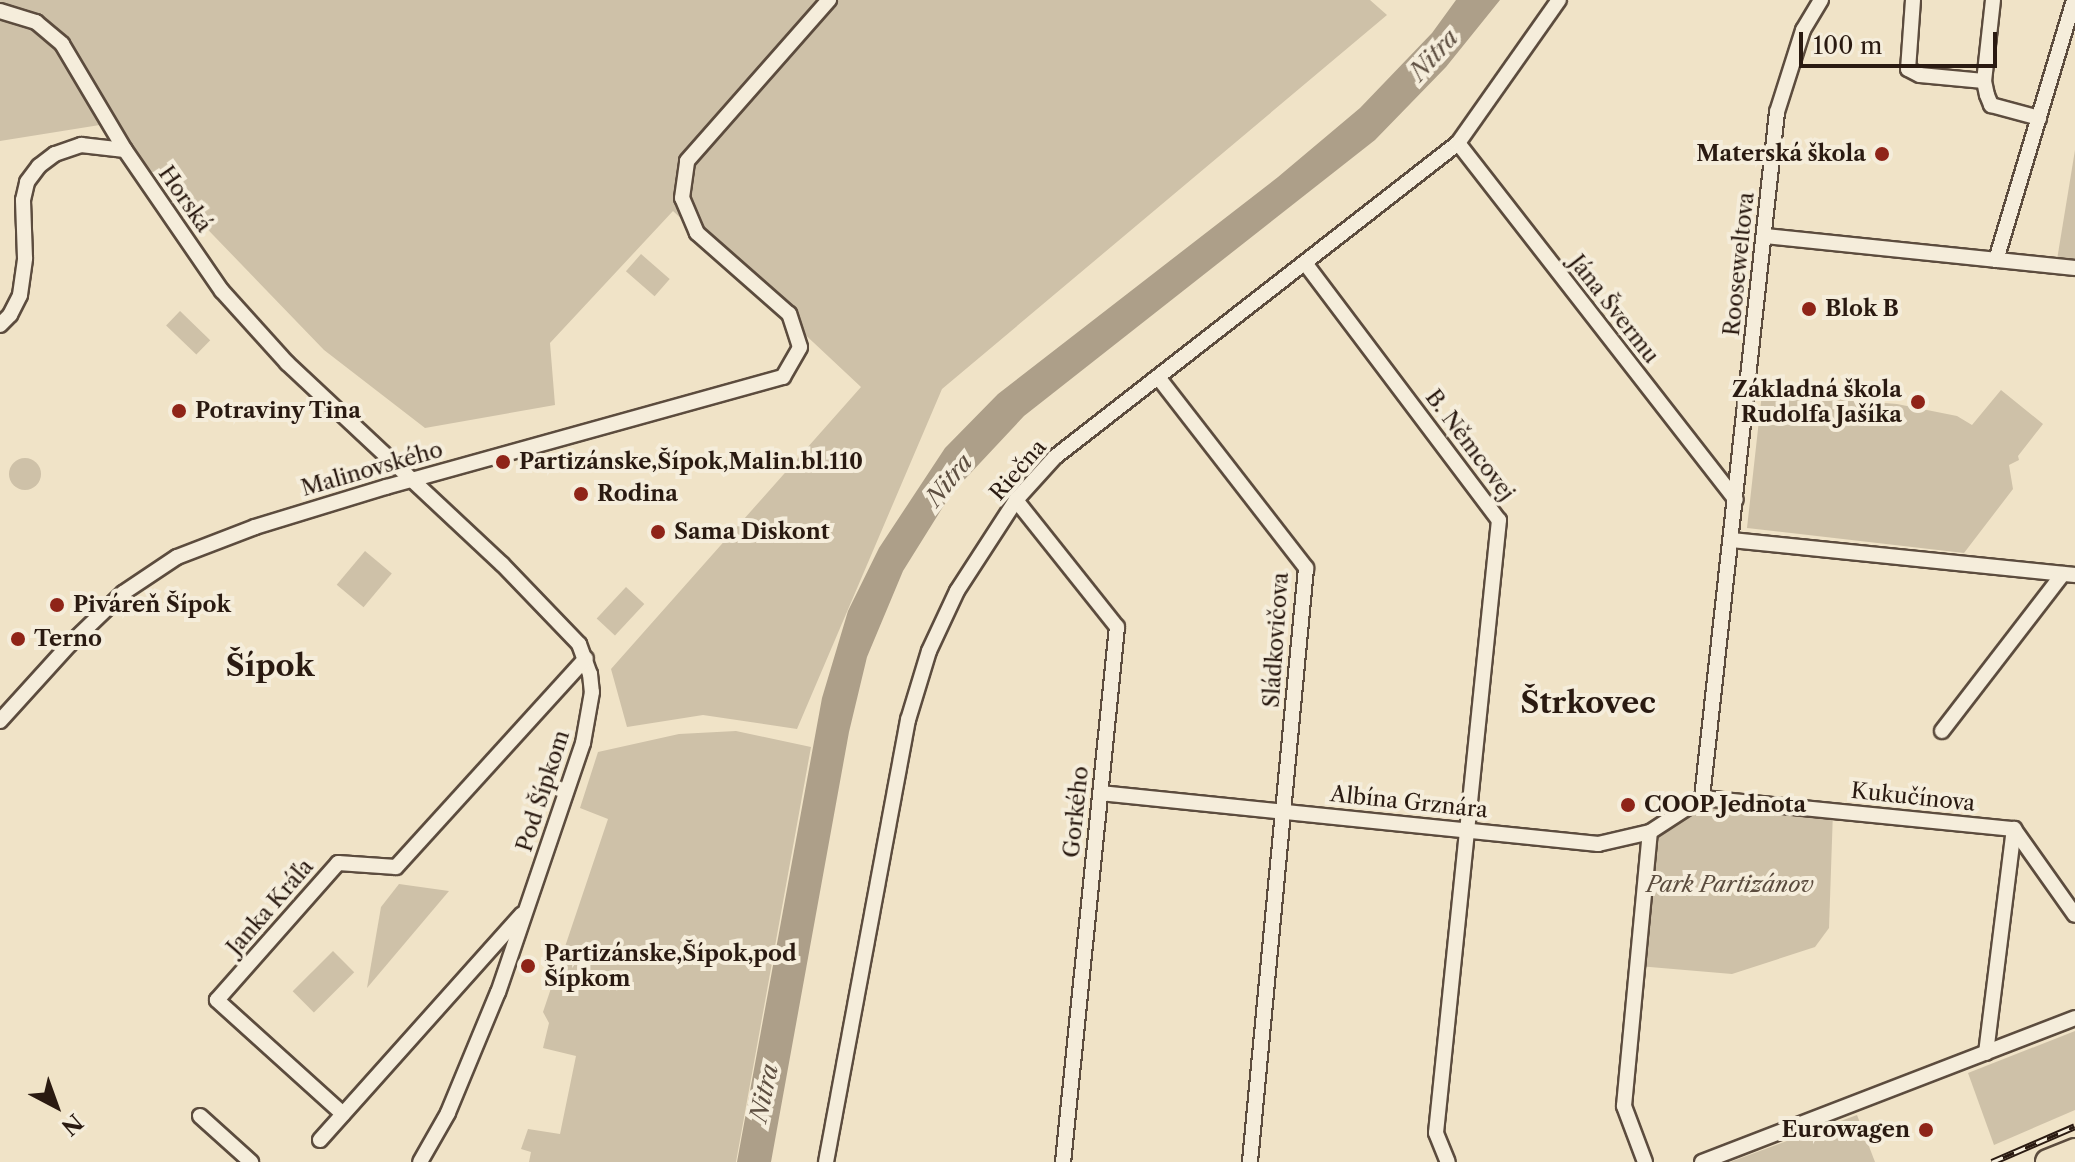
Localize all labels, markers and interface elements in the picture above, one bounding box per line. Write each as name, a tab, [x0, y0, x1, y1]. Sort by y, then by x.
scale bar	[1803, 16, 2001, 66]
water label: Nitra	[1404, 24, 1464, 86]
text: 100 m	[1813, 31, 1882, 60]
place label: Materská škola	[1696, 141, 1866, 167]
marker: Materská škola	[1873, 145, 1891, 163]
street label: Horská	[153, 161, 217, 237]
street label: Rooseweltova	[1718, 191, 1760, 337]
street label: Jána Švermu	[1564, 250, 1664, 368]
place label: Blok B	[1825, 296, 1899, 322]
marker: Blok B	[1800, 300, 1818, 318]
place label: Základná škola Rudolfa Jašíka	[1732, 376, 1902, 428]
street label: B. Němcovej	[1420, 384, 1520, 506]
marker: Základná škola Rudolfa Jašíka	[1909, 393, 1927, 411]
place label: Potraviny Tina	[195, 398, 362, 424]
marker: Potraviny Tina	[170, 402, 188, 420]
street label: Riečna	[984, 434, 1052, 506]
street label: Malinovského	[298, 436, 446, 502]
water label: Nitra	[919, 448, 979, 512]
place label: Partizánske,Šípok,Malin.bl.110	[519, 449, 863, 475]
marker: Partizánske,Šípok,Malin.bl.110	[494, 453, 512, 471]
place label: Rodina	[597, 481, 678, 507]
marker: Rodina	[572, 485, 590, 503]
place label: Sama Diskont	[674, 519, 830, 545]
marker: Sama Diskont	[649, 523, 667, 541]
street label: Sládkovičova	[1258, 571, 1294, 709]
place label: Piváreň Šípok	[73, 592, 231, 618]
marker: Piváreň Šípok	[48, 596, 66, 614]
place label: Terno	[34, 626, 102, 652]
marker: Terno	[9, 630, 27, 648]
district label: Šípok	[226, 648, 314, 684]
district label: Štrkovec	[1520, 685, 1656, 721]
street label: Pod Šípkom	[511, 727, 575, 855]
street label: Gorkého	[1058, 765, 1094, 859]
street label: Kukučínova	[1850, 777, 1976, 817]
street label: Albína Grznára	[1329, 781, 1489, 823]
place label: COOP Jednota	[1644, 792, 1807, 818]
marker: COOP Jednota	[1619, 796, 1637, 814]
street label: Janka Kráľa	[221, 854, 319, 960]
park label: Park Partizánov	[1646, 872, 1814, 898]
place label: Partizánske,Šípok,pod Šípkom	[544, 940, 797, 992]
marker: Partizánske,Šípok,pod Šípkom	[519, 957, 537, 975]
water label: Nitra	[744, 1061, 784, 1125]
north arrow	[16, 1066, 96, 1146]
text: N	[56, 1108, 88, 1141]
place label: Eurowagen	[1782, 1117, 1910, 1143]
marker: Eurowagen	[1917, 1121, 1935, 1139]

